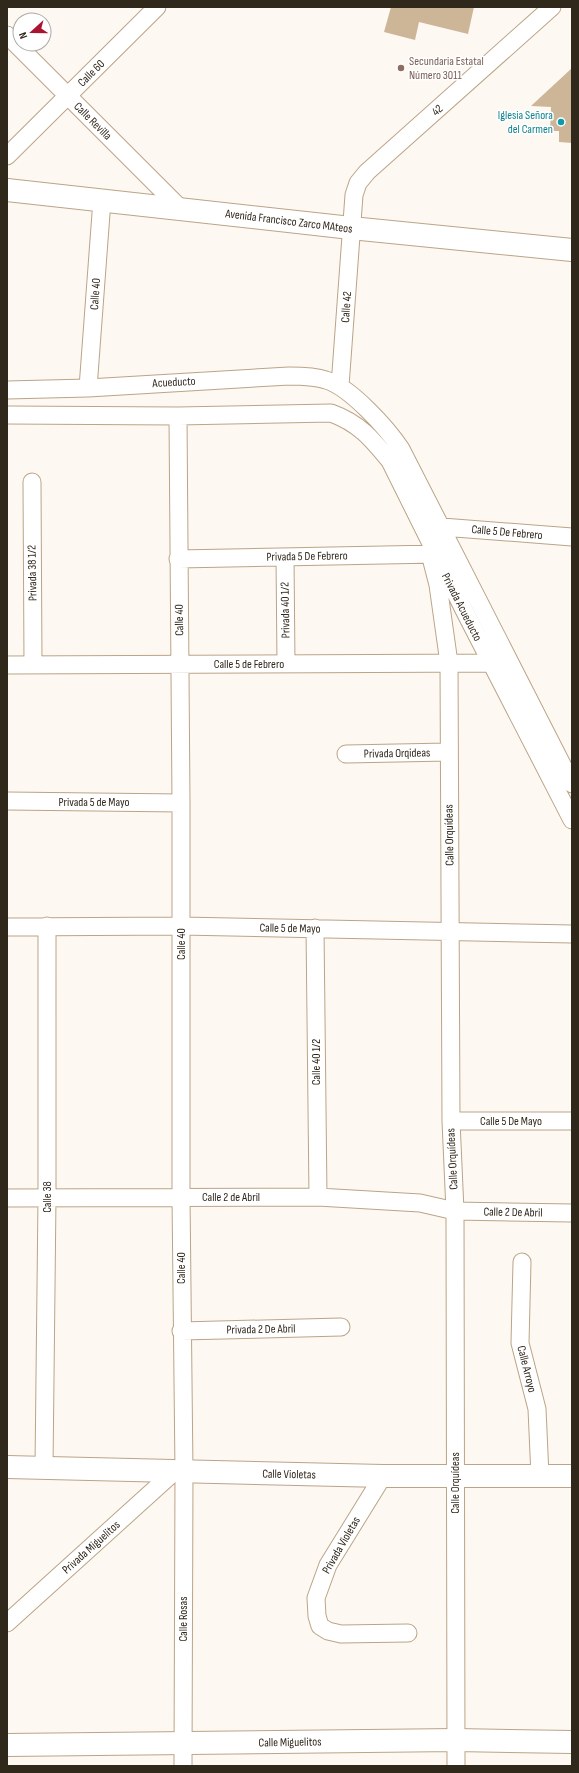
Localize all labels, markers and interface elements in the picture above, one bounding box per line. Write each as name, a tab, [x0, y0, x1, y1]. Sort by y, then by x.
north arrow	[12, 12, 52, 52]
text: N	[16, 30, 30, 40]
place label: Secundaria Estatal Número 3011	[409, 54, 484, 83]
street label: Calle 60	[75, 57, 108, 90]
marker: Secundaria Estatal Número 3011	[396, 63, 406, 73]
street label: Calle Revilla	[71, 99, 115, 144]
street label: 42	[429, 101, 446, 119]
place label: Iglesia Señora del Carmen	[498, 108, 553, 137]
marker: Iglesia Señora del Carmen	[556, 117, 566, 127]
street label: Avenida Francisco Zarco MAteos	[223, 206, 353, 237]
street label: Calle 40	[87, 278, 104, 310]
street label: Calle 42	[338, 291, 355, 323]
street label: Acueducto	[151, 374, 196, 391]
street label: Calle 5 De Febrero	[471, 522, 543, 543]
street label: Privada 38 1/2	[25, 545, 40, 601]
street label: Privada 5 De Febrero	[266, 548, 348, 565]
street label: Privada Acueducto	[438, 571, 485, 644]
street label: Privada 40 1/2	[278, 582, 293, 638]
street label: Calle 40	[172, 604, 187, 636]
street label: Calle 5 de Febrero	[214, 657, 284, 672]
street label: Privada Orqideas	[364, 745, 430, 762]
street label: Privada 5 de Mayo	[59, 795, 130, 810]
street label: Calle Orquídeas	[441, 804, 458, 866]
street label: Calle 5 de Mayo	[259, 920, 321, 937]
street label: Calle 40	[174, 928, 189, 960]
street label: Calle 40 1/2	[309, 1039, 324, 1085]
street label: Calle 5 De Mayo	[480, 1114, 542, 1129]
street label: Calle Orquídeas	[443, 1128, 462, 1190]
street label: Calle 38	[40, 1181, 55, 1213]
street label: Calle 2 de Abril	[202, 1190, 260, 1205]
street label: Calle 2 De Abril	[483, 1204, 543, 1221]
street label: Calle 40	[174, 1252, 189, 1284]
street label: Privada 2 De Abril	[226, 1321, 296, 1338]
street label: Calle Arroyo	[513, 1344, 540, 1394]
street label: Calle Orquídeas	[448, 1452, 463, 1514]
street label: Calle Violetas	[262, 1467, 316, 1482]
street label: Privada Violetas	[319, 1514, 364, 1577]
street label: Privada Miguelitos	[59, 1517, 123, 1577]
street label: Calle Rosas	[176, 1596, 191, 1642]
street label: Calle Miguelitos	[258, 1734, 322, 1751]

